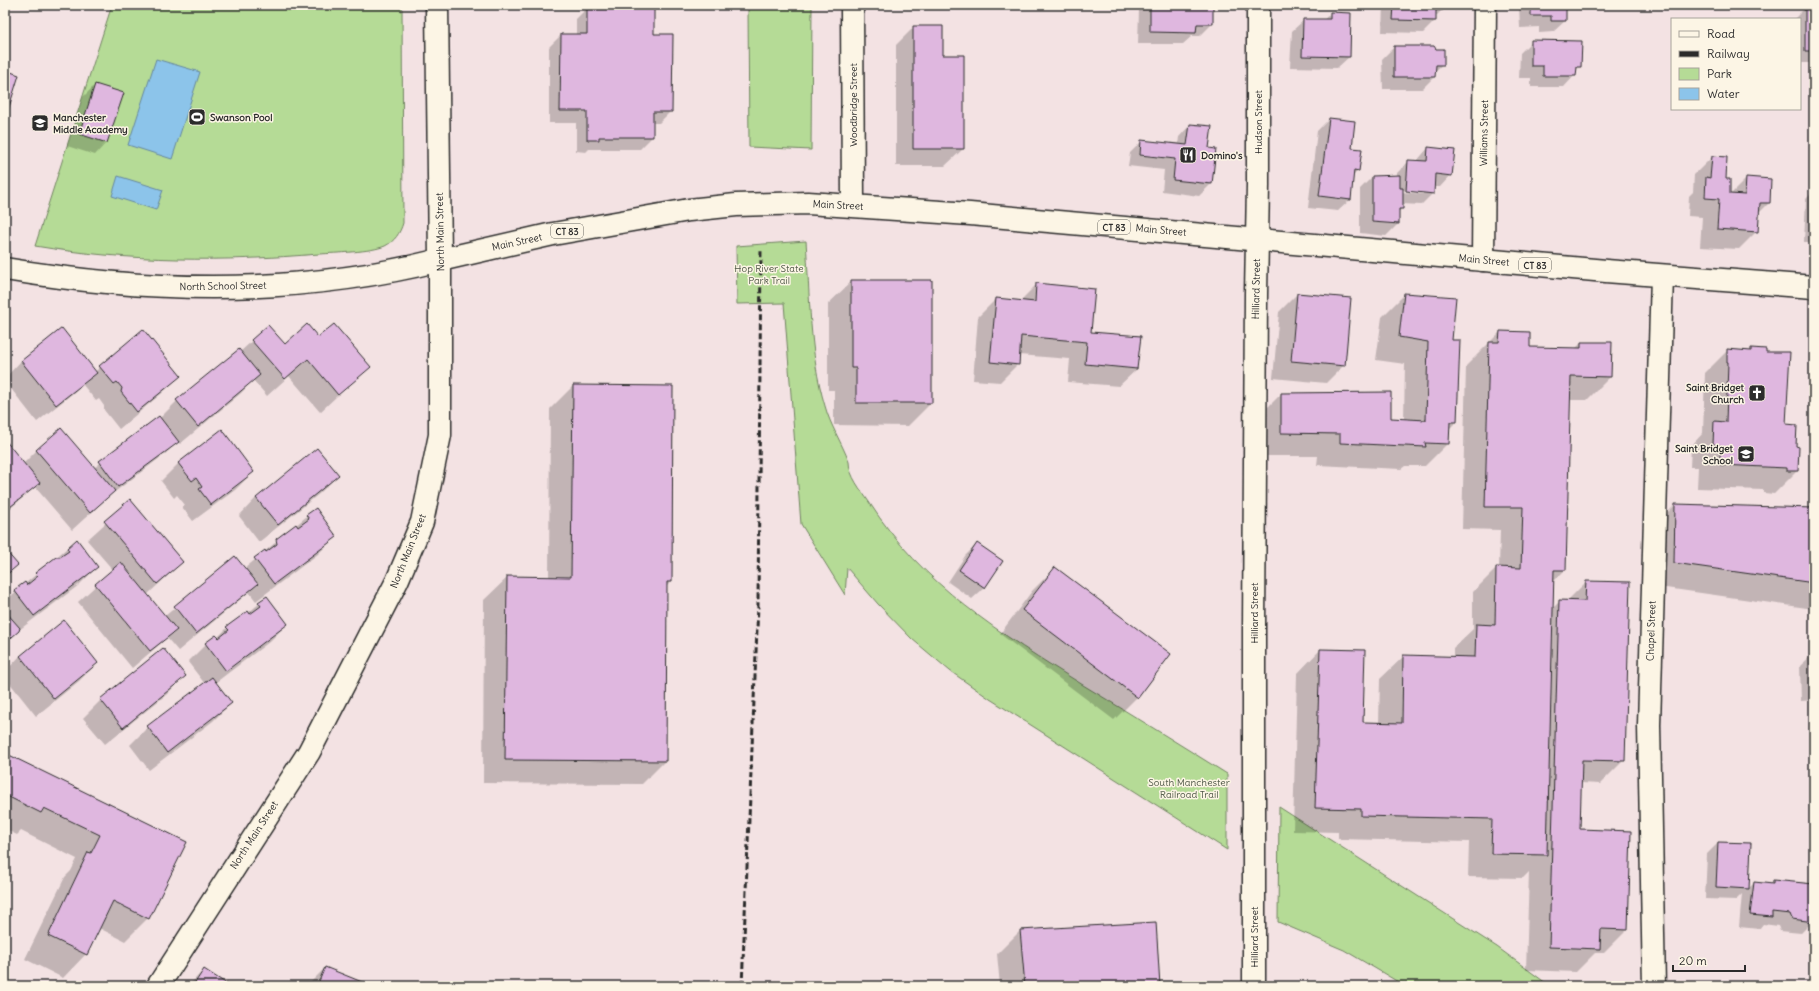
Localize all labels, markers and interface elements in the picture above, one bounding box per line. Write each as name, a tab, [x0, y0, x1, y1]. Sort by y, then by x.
legend	[1671, 18, 1801, 110]
text: Road	[1707, 26, 1735, 41]
text: Railway	[1707, 46, 1750, 61]
street label: Woodbridge Street	[847, 63, 860, 147]
text: Park	[1707, 66, 1732, 81]
text: Water	[1707, 86, 1740, 101]
street label: Hudson Street	[1252, 89, 1265, 154]
street label: Williams Street	[1477, 99, 1491, 166]
sports icon: Swanson Pool	[187, 107, 207, 127]
place label: Manchester Middle Academy	[53, 111, 128, 136]
place label: Swanson Pool	[210, 111, 272, 124]
school or university icon: Manchester Middle Academy	[30, 113, 50, 133]
restaurant icon: Domino's	[1178, 145, 1198, 165]
place label: Domino's	[1201, 149, 1243, 162]
street label: North Main Street	[433, 192, 447, 272]
street label: Main Street	[812, 197, 864, 213]
road number: CT 83	[1098, 220, 1130, 234]
street label: Main Street	[1135, 221, 1188, 239]
road number: CT 83	[551, 224, 583, 238]
street label: Main Street	[491, 230, 544, 254]
street label: Main Street	[1458, 251, 1511, 269]
street label: Hilliard Street	[1249, 258, 1263, 319]
road number: CT 83	[1519, 258, 1551, 272]
park label: Hop River State Park Trail	[734, 262, 804, 287]
street label: North School Street	[179, 279, 267, 293]
place label: Saint Bridget Church	[1686, 381, 1745, 406]
church icon: Saint Bridget Church	[1747, 383, 1767, 403]
place label: Saint Bridget School	[1675, 442, 1734, 467]
school or university icon: Saint Bridget School	[1736, 444, 1756, 464]
street label: North Main Street	[387, 511, 429, 590]
street label: Hilliard Street	[1248, 582, 1261, 643]
street label: Chapel Street	[1643, 600, 1659, 661]
park label: South Manchester Railroad Trail	[1148, 776, 1230, 801]
street label: North Main Street	[227, 798, 281, 872]
street label: Hilliard Street	[1248, 906, 1261, 967]
scale bar	[1673, 947, 1745, 973]
text: 20 m	[1679, 953, 1707, 968]

